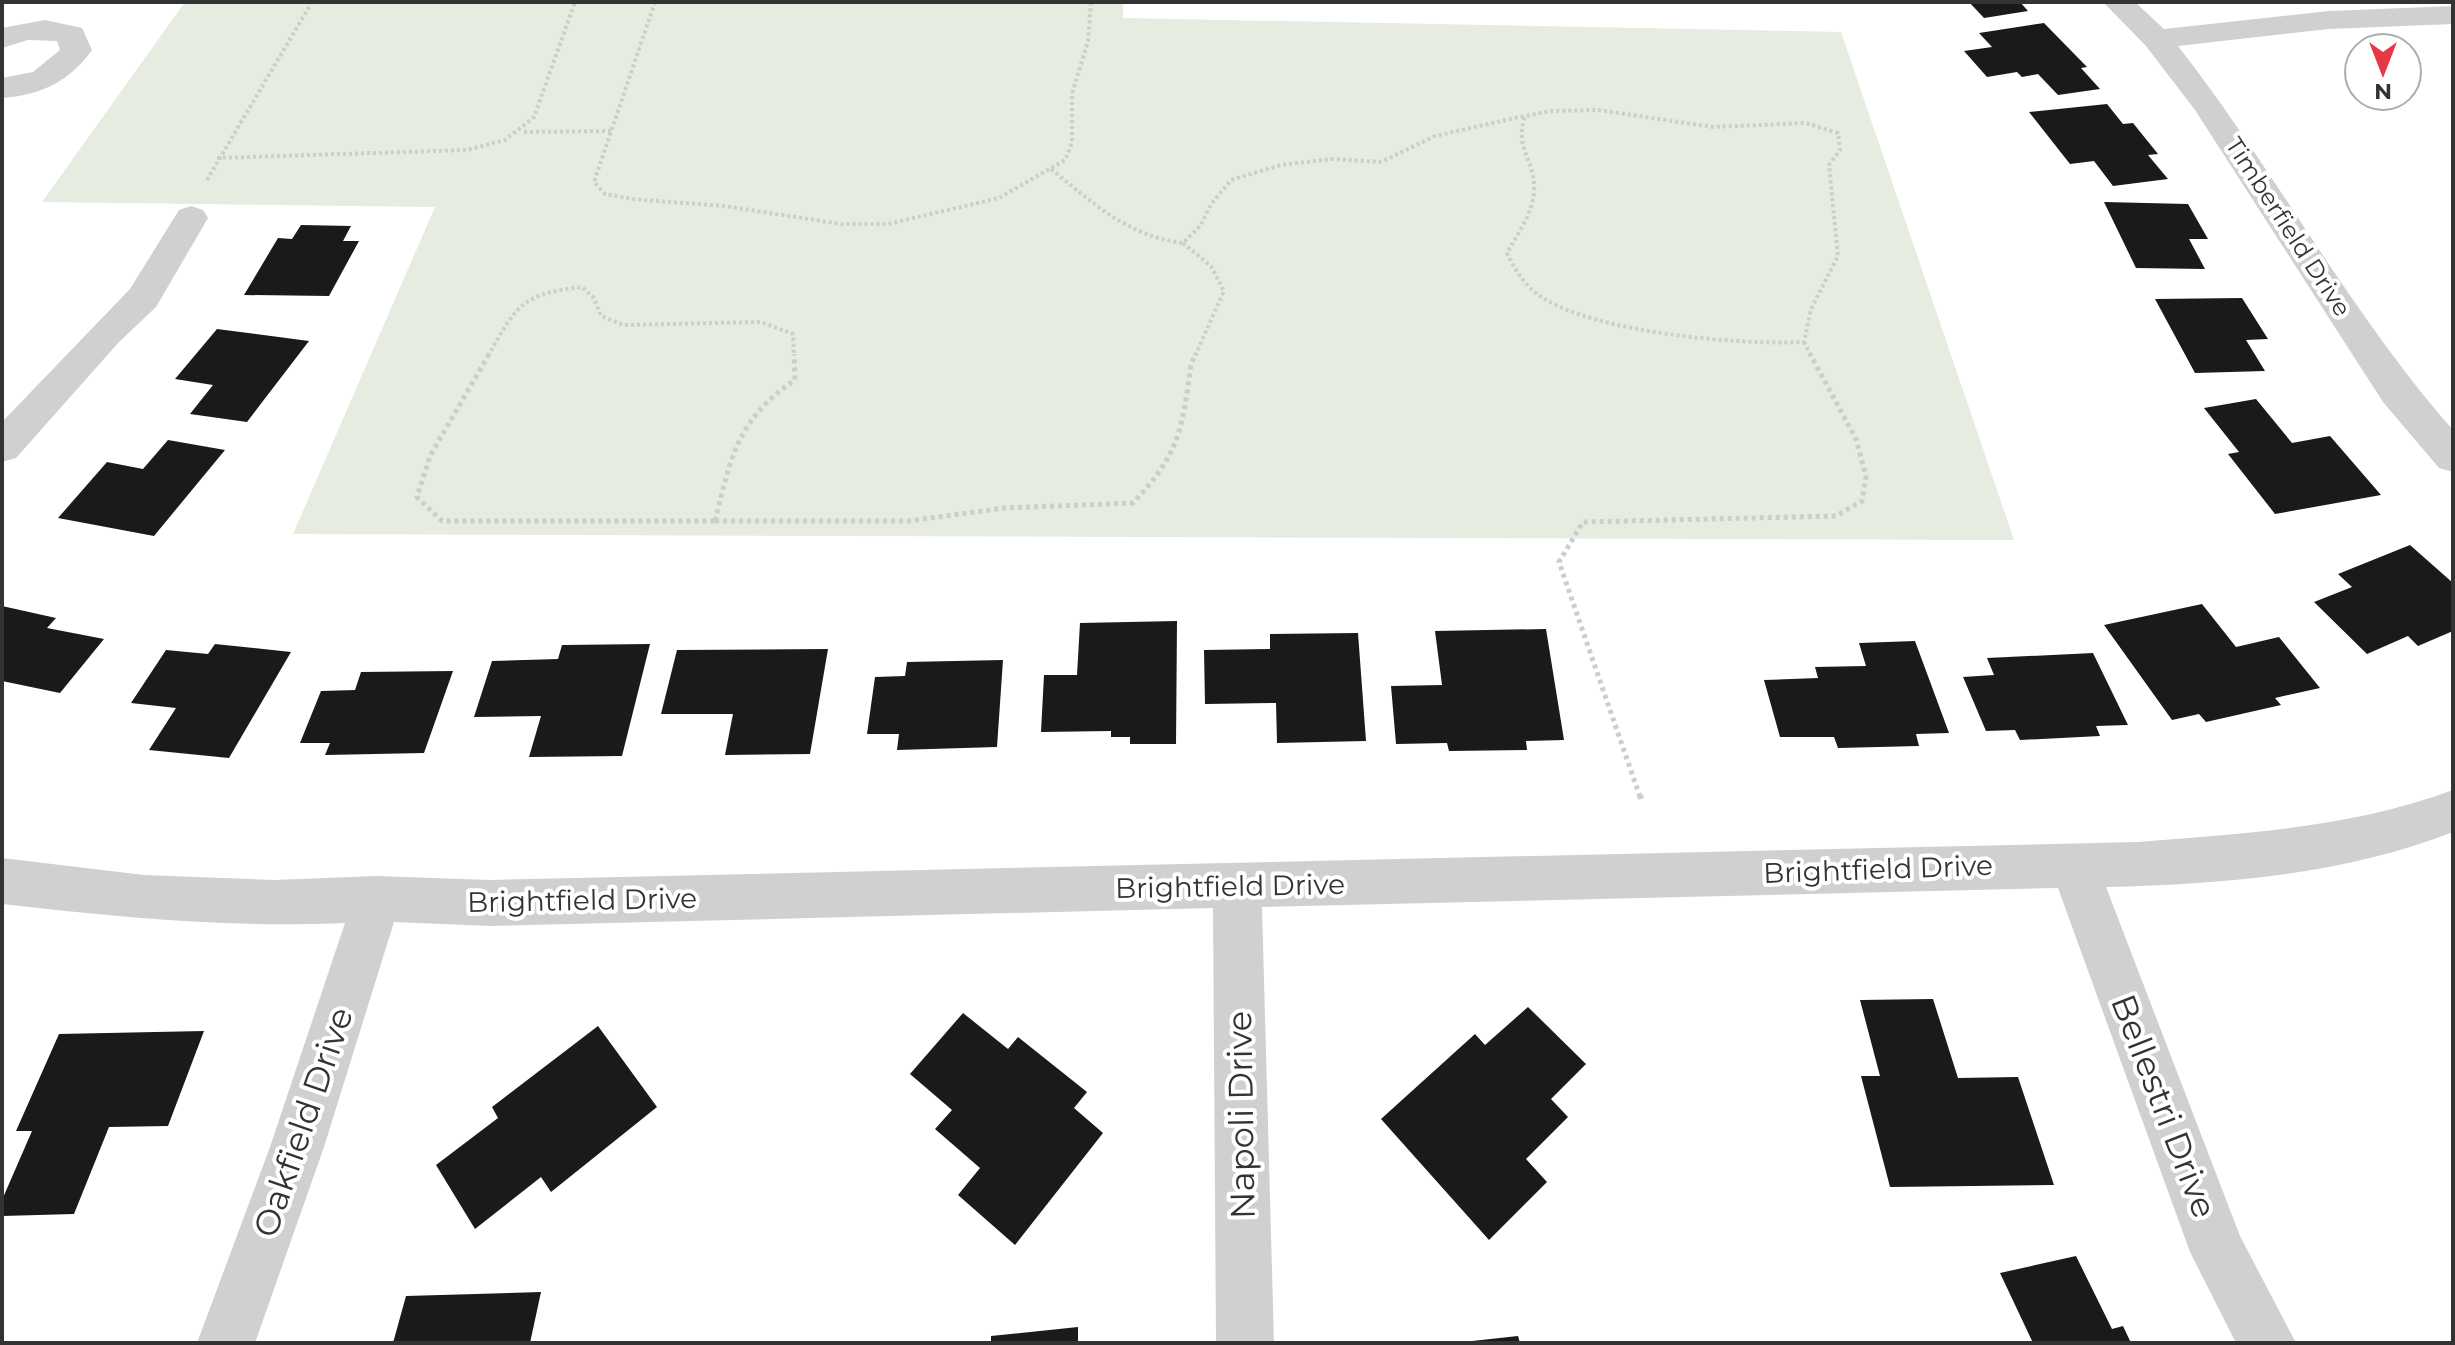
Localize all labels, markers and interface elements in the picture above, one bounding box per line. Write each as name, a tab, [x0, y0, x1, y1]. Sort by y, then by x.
north arrow	[2343, 32, 2423, 112]
text: N	[2374, 78, 2392, 105]
street label: Timberfield Drive	[2220, 132, 2357, 322]
street label: Brightfield Drive	[1763, 848, 1993, 890]
street label: Brightfield Drive	[1115, 867, 1345, 905]
street label: Brightfield Drive	[467, 881, 697, 919]
street label: Bellestri Drive	[2102, 988, 2226, 1224]
street label: Oakfield Drive	[244, 1002, 362, 1242]
street label: Napoli Drive	[1218, 1010, 1264, 1220]

